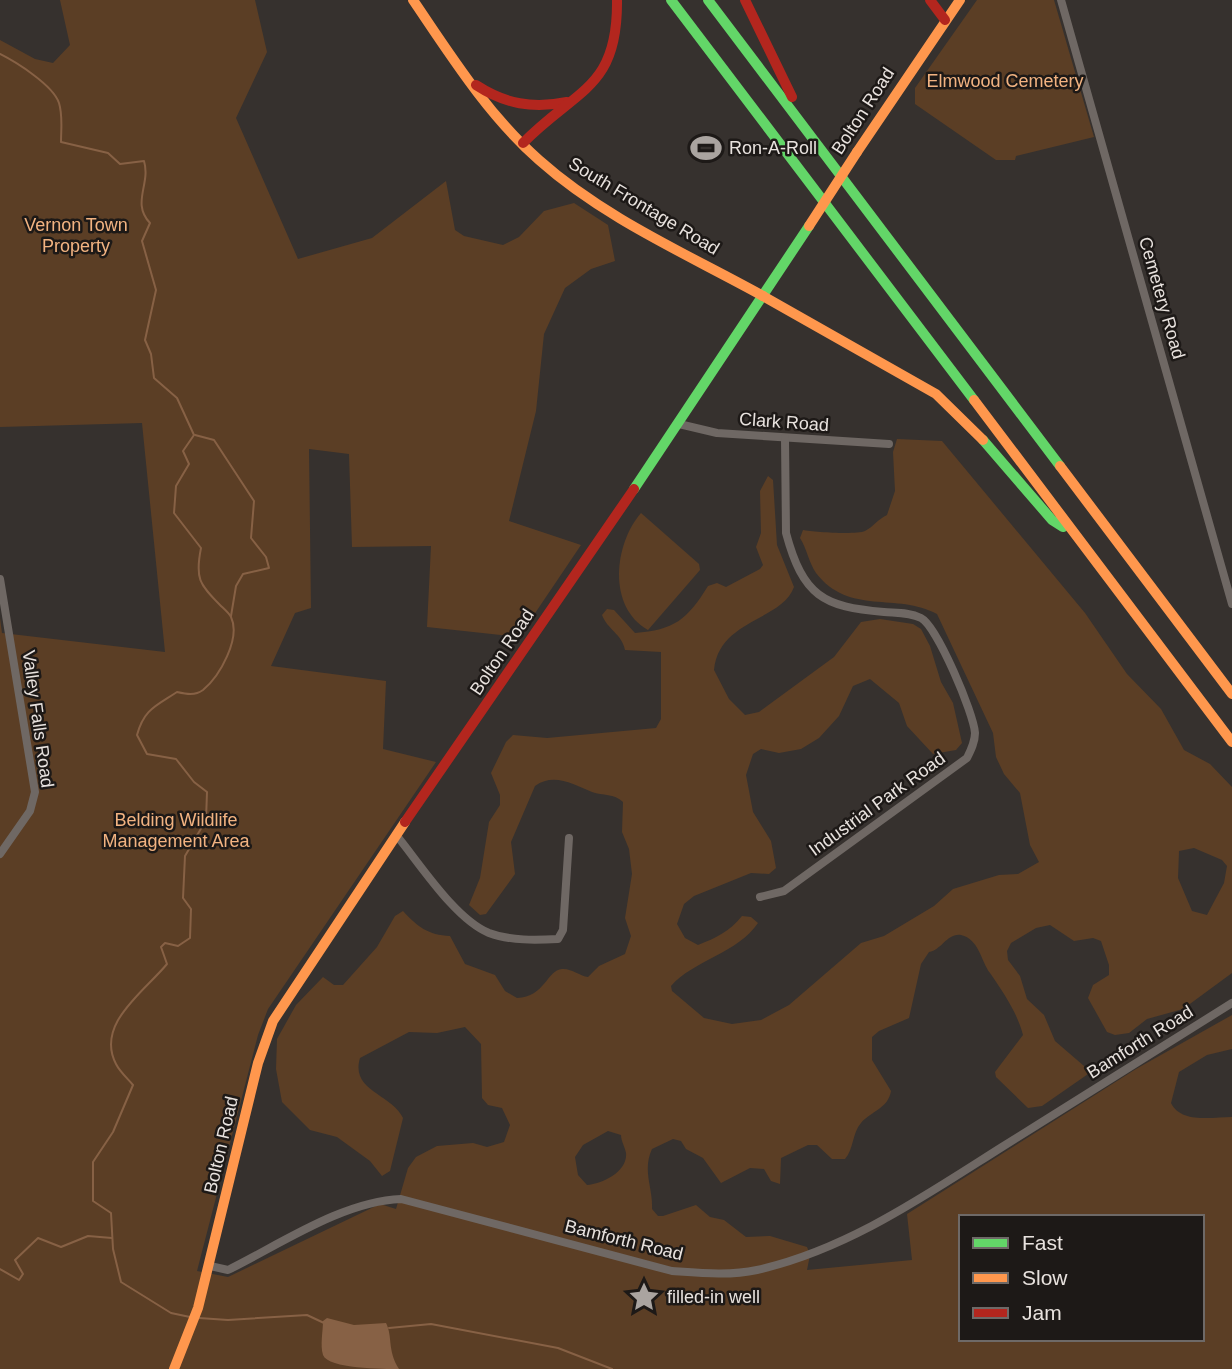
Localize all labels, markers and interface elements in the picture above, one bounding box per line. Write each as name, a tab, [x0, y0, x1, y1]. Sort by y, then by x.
street label: Bolton Road	[828, 64, 898, 158]
park label: Elmwood Cemetery	[926, 71, 1084, 91]
sports icon: Ron-A-Roll	[689, 131, 723, 165]
place label: Ron-A-Roll	[729, 138, 817, 158]
street label: South Frontage Road	[565, 153, 723, 259]
park label: Vernon Town Property	[24, 215, 128, 256]
street label: Cemetery Road	[1135, 235, 1189, 361]
street label: Clark Road	[738, 409, 830, 435]
street label: Bolton Road	[466, 605, 538, 699]
street label: Valley Falls Road	[18, 649, 58, 789]
street label: Industrial Park Road	[805, 748, 949, 860]
park label: Belding Wildlife Management Area	[102, 810, 251, 851]
street label: Bamforth Road	[1083, 1001, 1197, 1083]
street label: Bolton Road	[200, 1094, 242, 1196]
legend	[959, 1215, 1204, 1341]
street label: Bamforth Road	[563, 1216, 685, 1264]
text: Fast	[1022, 1231, 1063, 1254]
text: Slow	[1022, 1266, 1068, 1289]
place icon: filled-in well	[627, 1280, 661, 1314]
place label: filled-in well	[667, 1287, 760, 1307]
text: Jam	[1022, 1301, 1062, 1324]

